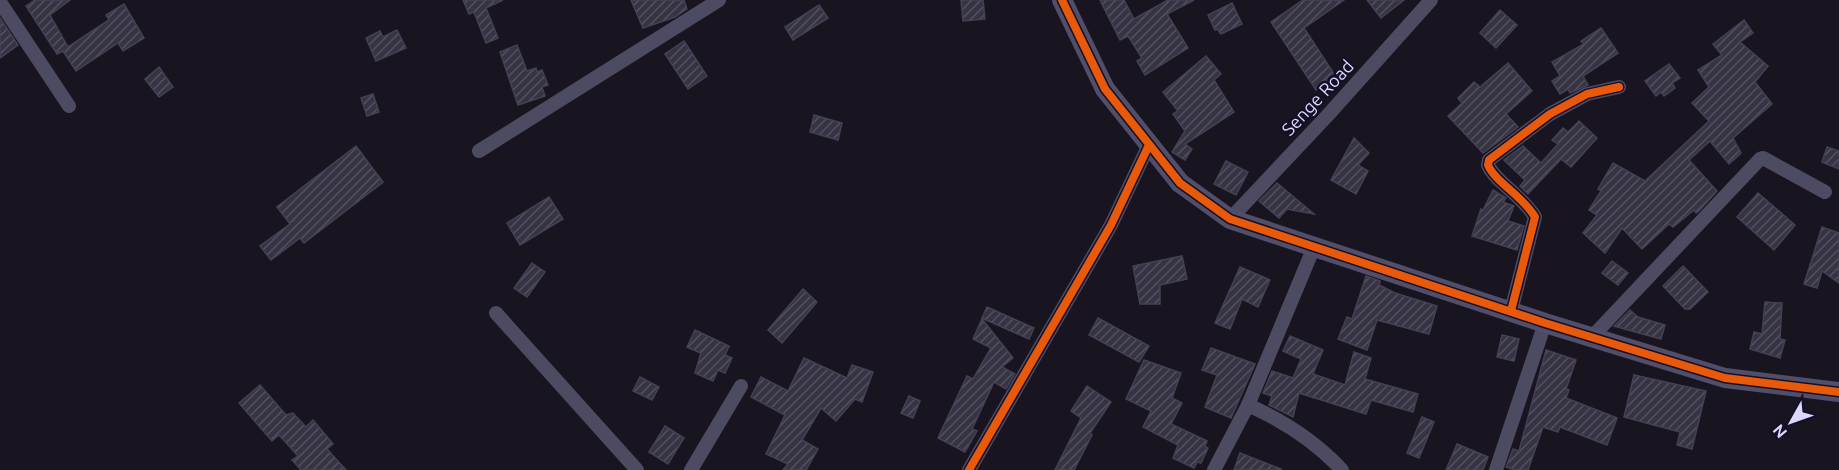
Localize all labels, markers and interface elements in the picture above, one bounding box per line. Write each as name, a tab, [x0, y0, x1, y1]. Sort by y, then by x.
street label: Senge Road	[1277, 56, 1357, 139]
north arrow	[1761, 392, 1821, 452]
text: N	[1769, 421, 1790, 442]

